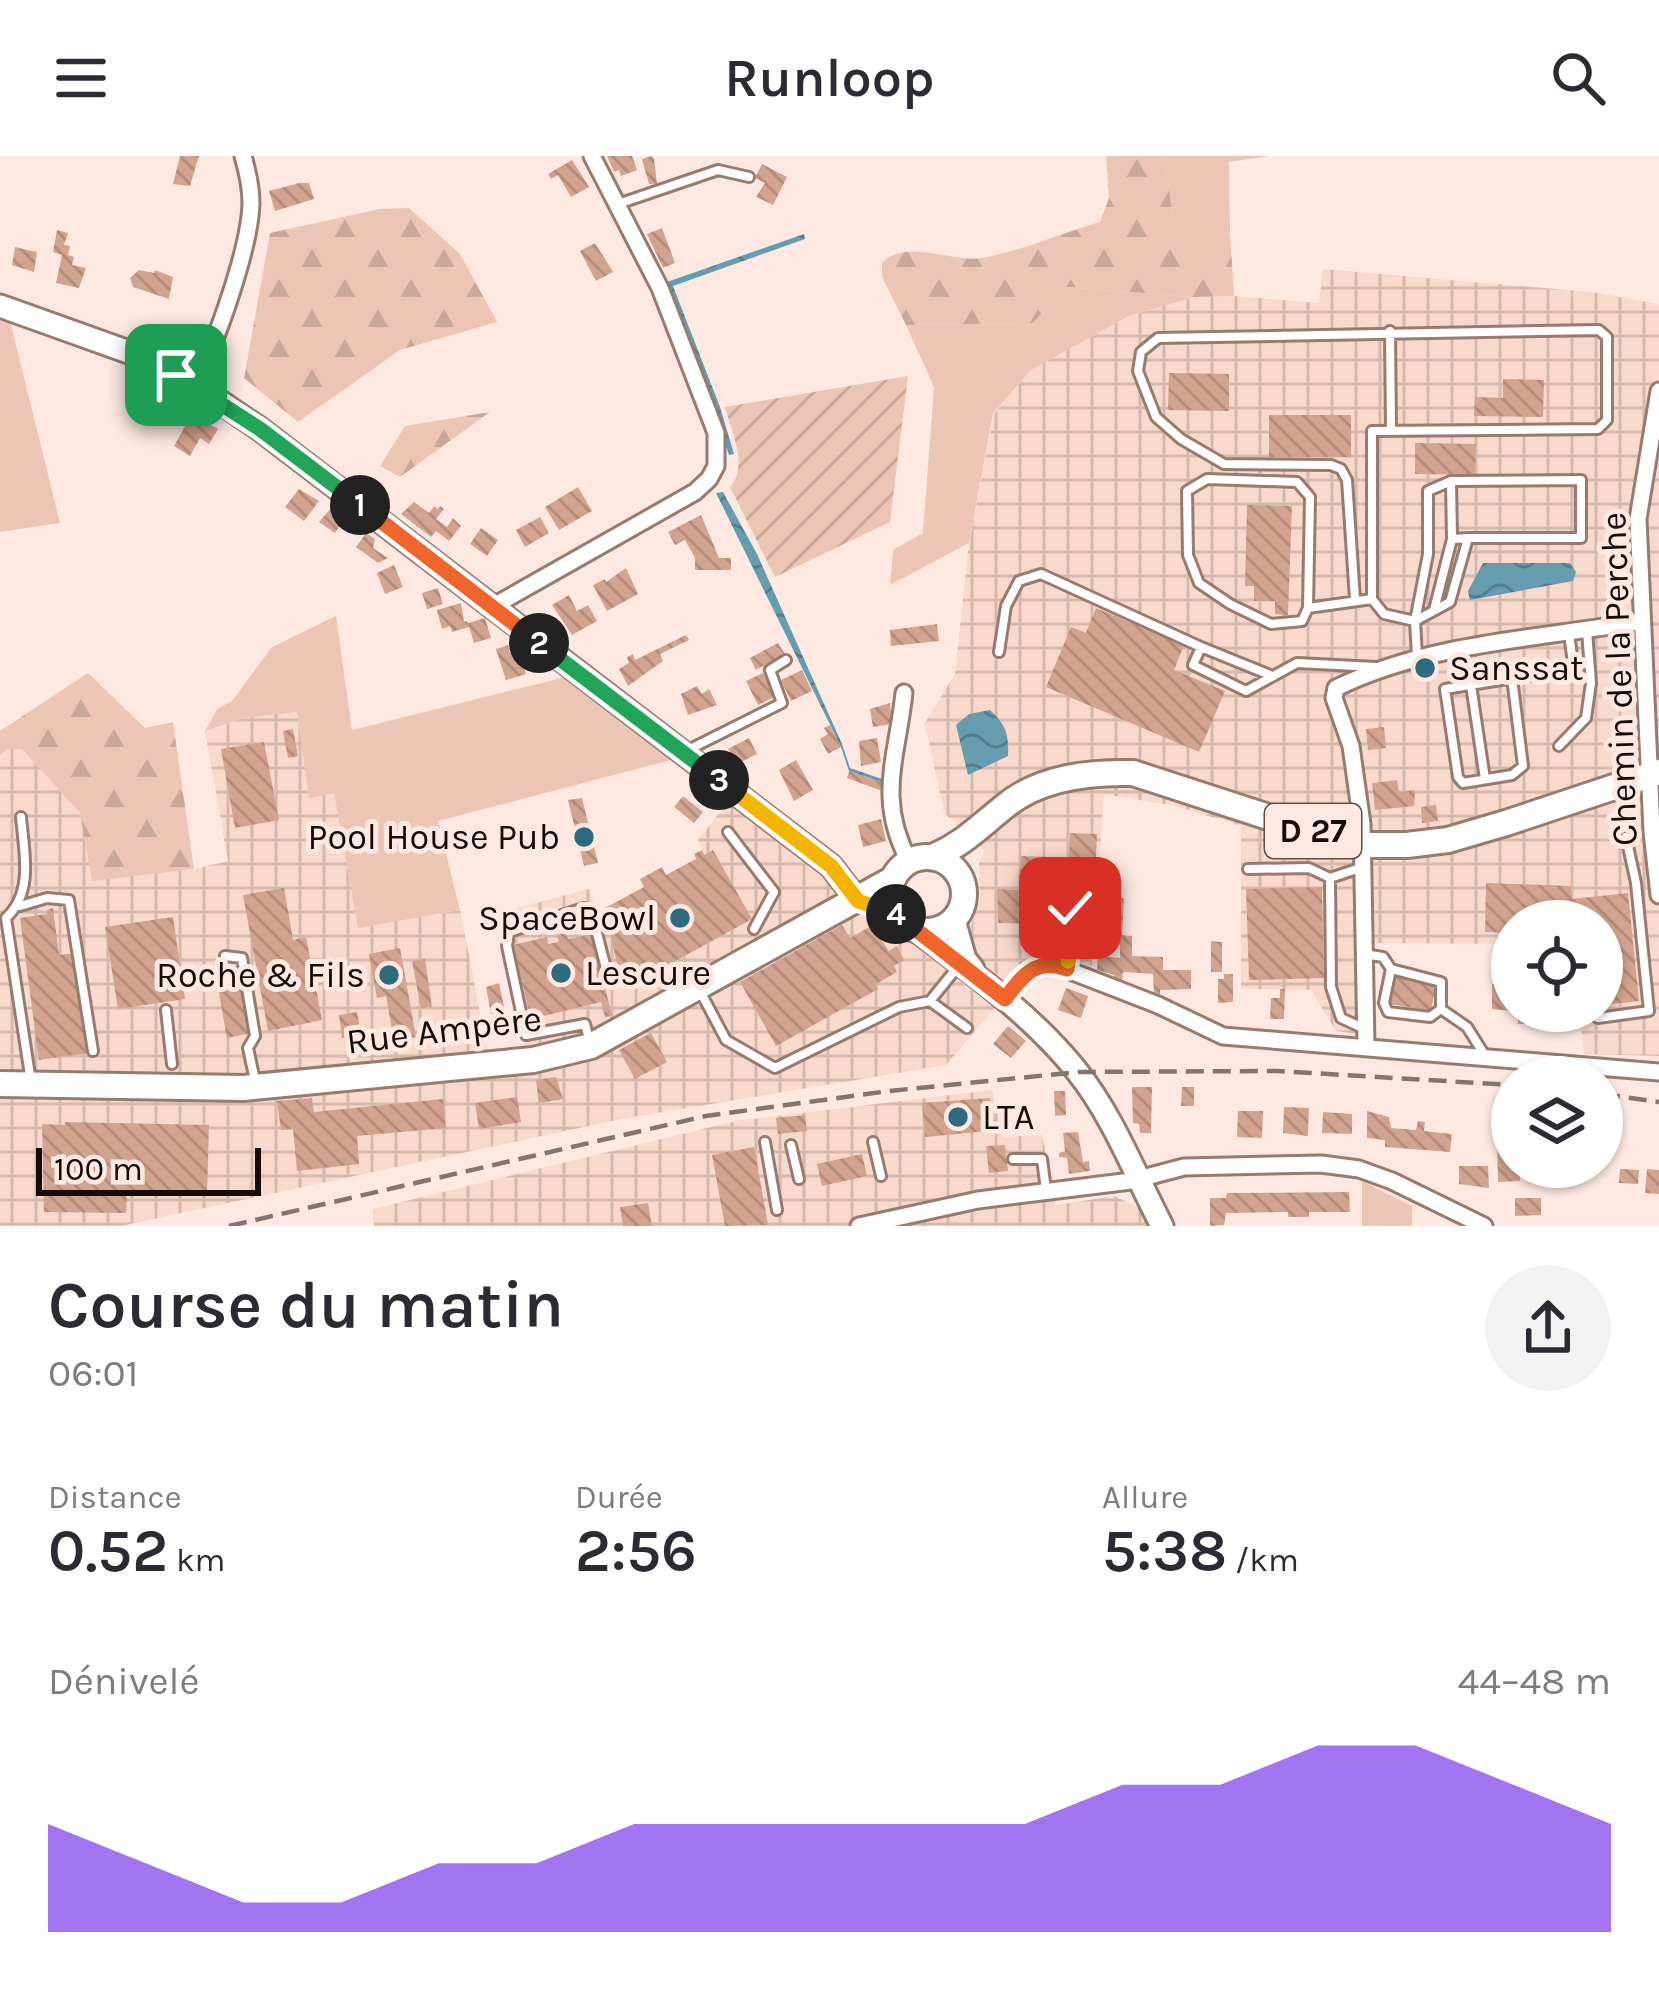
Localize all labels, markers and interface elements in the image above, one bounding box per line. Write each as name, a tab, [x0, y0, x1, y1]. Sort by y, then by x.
icon: menu	[48, 45, 114, 111]
icon: search	[1545, 45, 1611, 111]
text: Runloop	[724, 46, 935, 110]
pin	[125, 324, 227, 426]
icon: arrive	[143, 342, 209, 408]
pin: 1	[330, 475, 390, 535]
text: 1	[354, 486, 366, 524]
street label: Chemin de la Perche	[1592, 511, 1646, 847]
pin: 2	[509, 613, 569, 673]
text: 2	[529, 624, 549, 662]
place label: Sanssat	[1449, 647, 1584, 689]
marker: Sanssat	[1412, 655, 1438, 681]
pin: 3	[689, 750, 749, 810]
text: 3	[709, 761, 729, 799]
road number: D 27	[1265, 804, 1361, 858]
place label: Pool House Pub	[308, 816, 560, 858]
marker: Pool House Pub	[571, 824, 597, 850]
pin	[1019, 857, 1121, 959]
icon: check	[1037, 875, 1103, 941]
pin: 4	[866, 884, 926, 944]
text: 4	[886, 895, 906, 933]
place label: SpaceBowl	[478, 897, 656, 939]
map controls	[1491, 900, 1623, 1188]
button: locate	[1491, 900, 1623, 1032]
marker: SpaceBowl	[667, 905, 693, 931]
place label: Lescure	[585, 952, 711, 994]
place label: Roche & Fils	[156, 954, 365, 996]
marker: Lescure	[548, 960, 574, 986]
marker: Roche & Fils	[376, 962, 402, 988]
street label: Rue Ampère	[344, 997, 544, 1063]
button: layers	[1491, 1056, 1623, 1188]
place label: LTA	[982, 1096, 1034, 1138]
marker: LTA	[945, 1104, 971, 1130]
scale bar	[36, 1142, 261, 1195]
text: 100 m	[54, 1150, 143, 1188]
button: share	[1485, 1265, 1611, 1391]
text: Course du matin	[48, 1266, 564, 1344]
text: 06:01	[48, 1350, 139, 1396]
text: Distance	[48, 1478, 181, 1516]
text: Durée	[575, 1478, 663, 1516]
text: Allure	[1102, 1478, 1188, 1516]
text: 0.52	[48, 1516, 168, 1586]
text: 2:56	[575, 1516, 697, 1586]
text: 5:38	[1102, 1516, 1227, 1586]
text: km	[168, 1541, 225, 1579]
text: /km	[1227, 1541, 1299, 1579]
text: Dénivelé	[48, 1658, 200, 1704]
text: 44–48 m	[1458, 1658, 1611, 1704]

